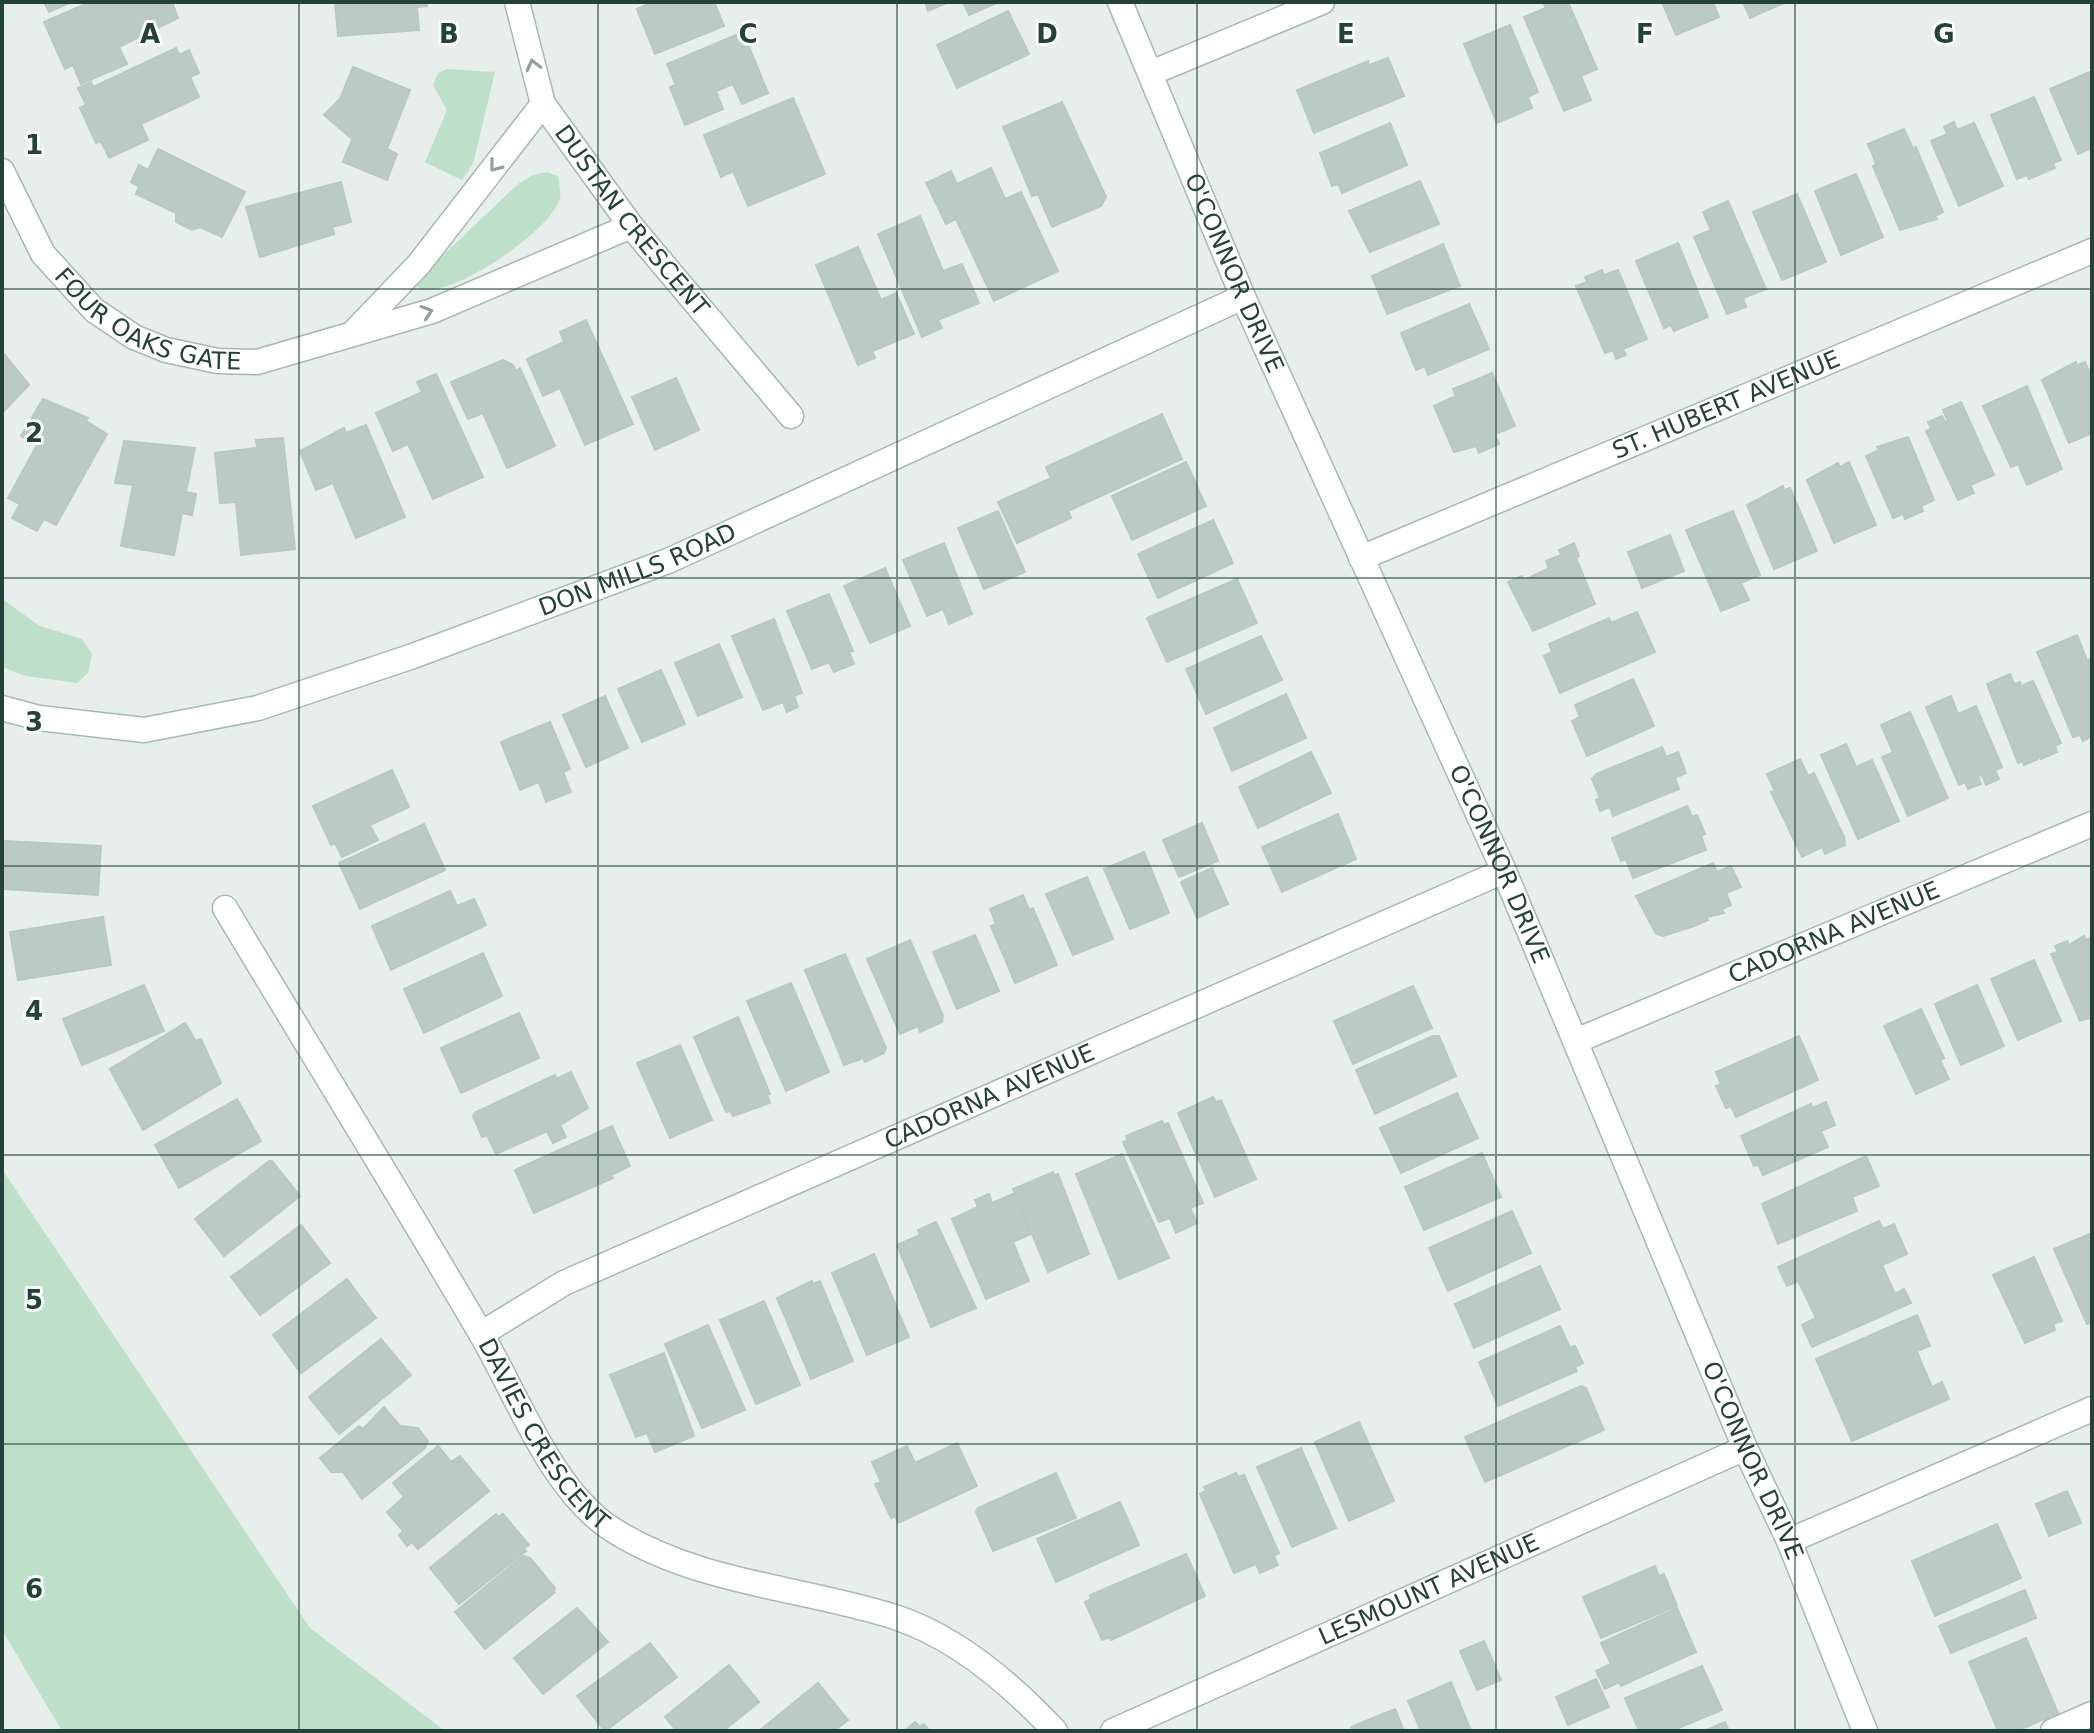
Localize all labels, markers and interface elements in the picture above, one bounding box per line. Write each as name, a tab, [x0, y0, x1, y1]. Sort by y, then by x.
text: A	[140, 19, 160, 49]
text: B	[439, 19, 459, 49]
text: C	[738, 19, 758, 49]
text: D	[1036, 19, 1058, 49]
text: E	[1337, 19, 1355, 49]
text: F	[1636, 19, 1654, 49]
text: G	[1933, 19, 1955, 49]
one-way arrow	[526, 59, 543, 73]
street label: DUSTAN CRESCENT	[549, 120, 715, 322]
text: 1	[25, 130, 43, 160]
one-way arrow	[491, 157, 505, 172]
street label: O'CONNOR DRIVE	[1179, 169, 1289, 377]
street label: FOUR OAKS GATE	[49, 262, 242, 376]
one-way arrow	[419, 305, 433, 321]
street label: ST. HUBERT AVENUE	[1608, 345, 1844, 465]
text: 2	[25, 418, 43, 448]
street label: DON MILLS ROAD	[535, 518, 741, 622]
text: 3	[25, 707, 43, 737]
street label: O'CONNOR DRIVE	[1444, 760, 1555, 968]
street label: CADORNA AVENUE	[1724, 876, 1944, 989]
text: 4	[25, 996, 43, 1026]
street label: CADORNA AVENUE	[880, 1038, 1099, 1155]
text: 5	[25, 1285, 43, 1315]
street label: DAVIES CRESCENT	[473, 1333, 615, 1537]
street label: O'CONNOR DRIVE	[1696, 1357, 1809, 1564]
street label: LESMOUNT AVENUE	[1314, 1528, 1543, 1651]
text: 6	[25, 1574, 43, 1604]

